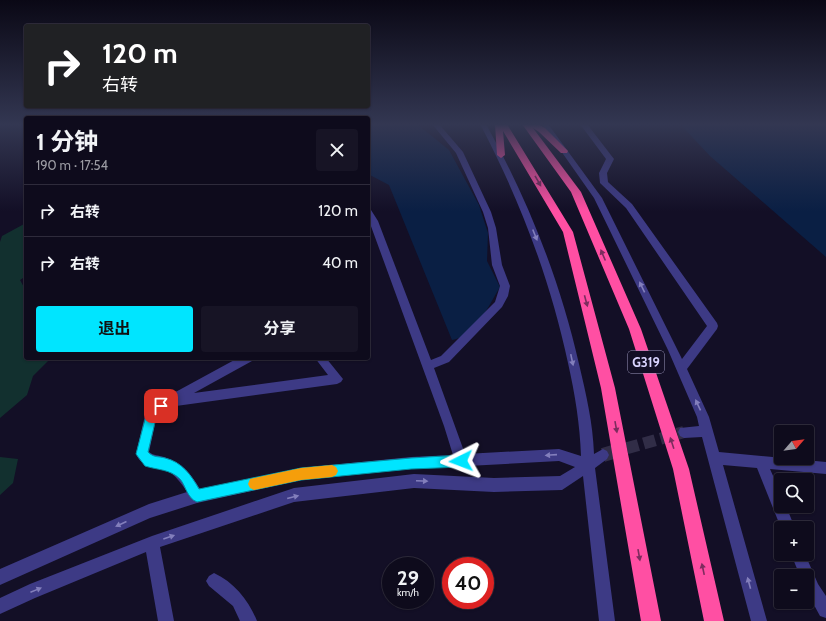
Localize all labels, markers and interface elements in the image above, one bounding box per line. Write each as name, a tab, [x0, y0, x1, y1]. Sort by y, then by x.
text: 120 m	[102, 36, 178, 70]
icon: right	[36, 40, 88, 92]
text: 右转	[102, 74, 138, 96]
text: 1 分钟	[36, 127, 98, 156]
button: close	[316, 129, 358, 171]
text: 190 m · 17:54	[36, 157, 108, 173]
one-way arrow	[535, 175, 542, 187]
icon: right	[36, 200, 58, 222]
text: 120 m	[318, 202, 358, 220]
text: 右转	[70, 203, 100, 221]
one-way arrow	[532, 230, 538, 241]
one-way arrow	[600, 250, 606, 261]
icon: right	[36, 252, 58, 274]
text: 40 m	[322, 254, 358, 272]
text: 右转	[70, 255, 100, 273]
one-way arrow	[639, 281, 645, 293]
one-way arrow	[583, 295, 589, 307]
button: 退出	[36, 306, 193, 352]
button: 分享	[201, 306, 358, 352]
road number: G319	[628, 351, 664, 373]
one-way arrow	[569, 354, 575, 366]
pin	[144, 389, 178, 423]
icon: arrive	[150, 395, 172, 417]
one-way arrow	[695, 399, 701, 410]
one-way arrow	[613, 421, 619, 433]
north arrow	[774, 425, 814, 465]
map controls	[774, 425, 814, 609]
one-way arrow	[669, 437, 675, 449]
position arrow	[440, 440, 482, 482]
one-way arrow	[545, 452, 557, 459]
button: search	[774, 473, 814, 513]
one-way arrow	[416, 478, 428, 485]
one-way arrow	[287, 493, 299, 499]
one-way arrow	[115, 520, 127, 527]
button: +	[774, 521, 814, 561]
one-way arrow	[164, 534, 176, 540]
one-way arrow	[636, 549, 642, 561]
speed limit sign: 40	[442, 557, 494, 609]
one-way arrow	[699, 563, 705, 575]
text: 29	[397, 566, 419, 590]
button: −	[774, 569, 814, 609]
one-way arrow	[745, 577, 751, 590]
one-way arrow	[30, 586, 42, 592]
text: km/h	[397, 586, 419, 599]

